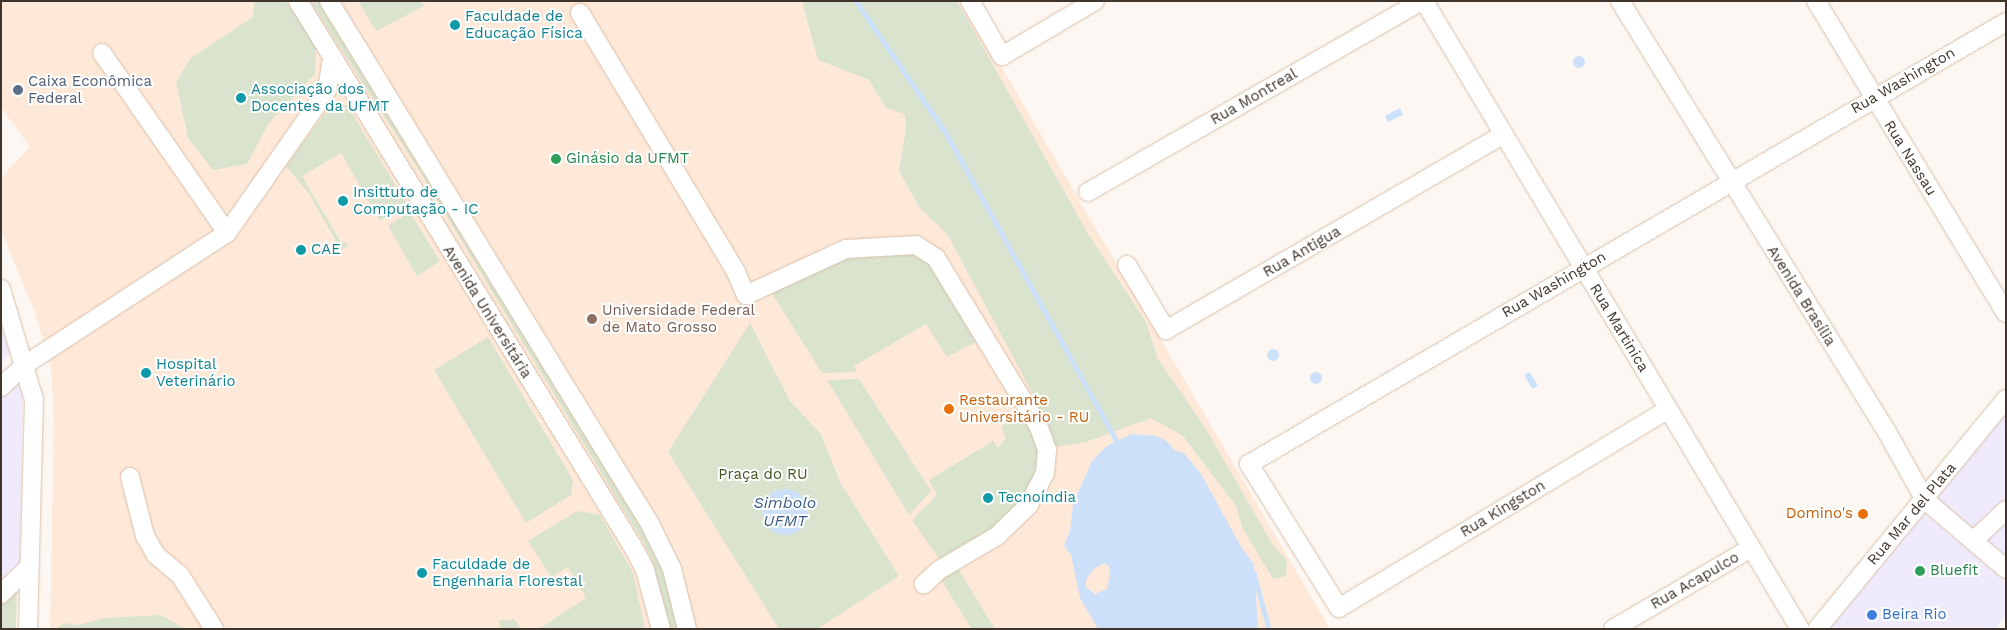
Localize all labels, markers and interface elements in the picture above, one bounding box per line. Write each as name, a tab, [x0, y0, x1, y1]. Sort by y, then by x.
place label: Faculdade de Educação Física	[465, 7, 583, 42]
marker: Faculdade de Educação Física	[449, 19, 461, 31]
street label: Rua Washington	[1847, 44, 1959, 118]
street label: Rua Montreal	[1207, 65, 1301, 129]
place label: Caixa Econômica Federal	[28, 72, 152, 107]
place label: Associação dos Docentes da UFMT	[251, 80, 390, 115]
marker: Caixa Econômica Federal	[12, 84, 24, 96]
marker: Associação dos Docentes da UFMT	[235, 92, 247, 104]
street label: Rua Nassau	[1880, 117, 1940, 199]
place label: Ginásio da UFMT	[566, 150, 689, 168]
marker: Ginásio da UFMT	[550, 153, 562, 165]
place label: Insittuto de Computação - IC	[353, 183, 479, 218]
marker: Insittuto de Computação - IC	[337, 195, 349, 207]
street label: Rua Antigua	[1260, 222, 1344, 282]
place label: CAE	[311, 241, 341, 259]
street label: Avenida Universitária	[439, 242, 535, 382]
street label: Avenida Brasília	[1763, 242, 1839, 350]
marker: CAE	[295, 244, 307, 256]
street label: Rua Washington	[1498, 248, 1610, 322]
street label: Rua Martinica	[1586, 281, 1652, 375]
place label: Universidade Federal de Mato Grosso	[602, 301, 755, 336]
marker: Universidade Federal de Mato Grosso	[586, 313, 598, 325]
place label: Hospital Veterinário	[156, 355, 235, 390]
marker: Hospital Veterinário	[140, 367, 152, 379]
place label: Restaurante Universitário - RU	[959, 391, 1089, 426]
marker: Restaurante Universitário - RU	[943, 403, 955, 415]
street label: Rua Mar del Plata	[1863, 459, 1961, 569]
park label: Praça do RU	[718, 466, 808, 484]
street label: Rua Kingston	[1457, 477, 1549, 541]
place label: Tecnoíndia	[998, 489, 1076, 507]
marker: Tecnoíndia	[982, 492, 994, 504]
water label: Simbolo UFMT	[754, 493, 816, 531]
place label: Domino's	[1786, 505, 1853, 523]
marker: Domino's	[1857, 508, 1869, 520]
street label: Rua Acapulco	[1647, 548, 1743, 614]
place label: Faculdade de Engenharia Florestal	[432, 555, 583, 590]
place label: Bluefit	[1930, 562, 1978, 580]
marker: Bluefit	[1914, 565, 1926, 577]
marker: Faculdade de Engenharia Florestal	[416, 567, 428, 579]
place label: Beira Rio	[1882, 606, 1947, 624]
marker: Beira Rio	[1866, 609, 1878, 621]

